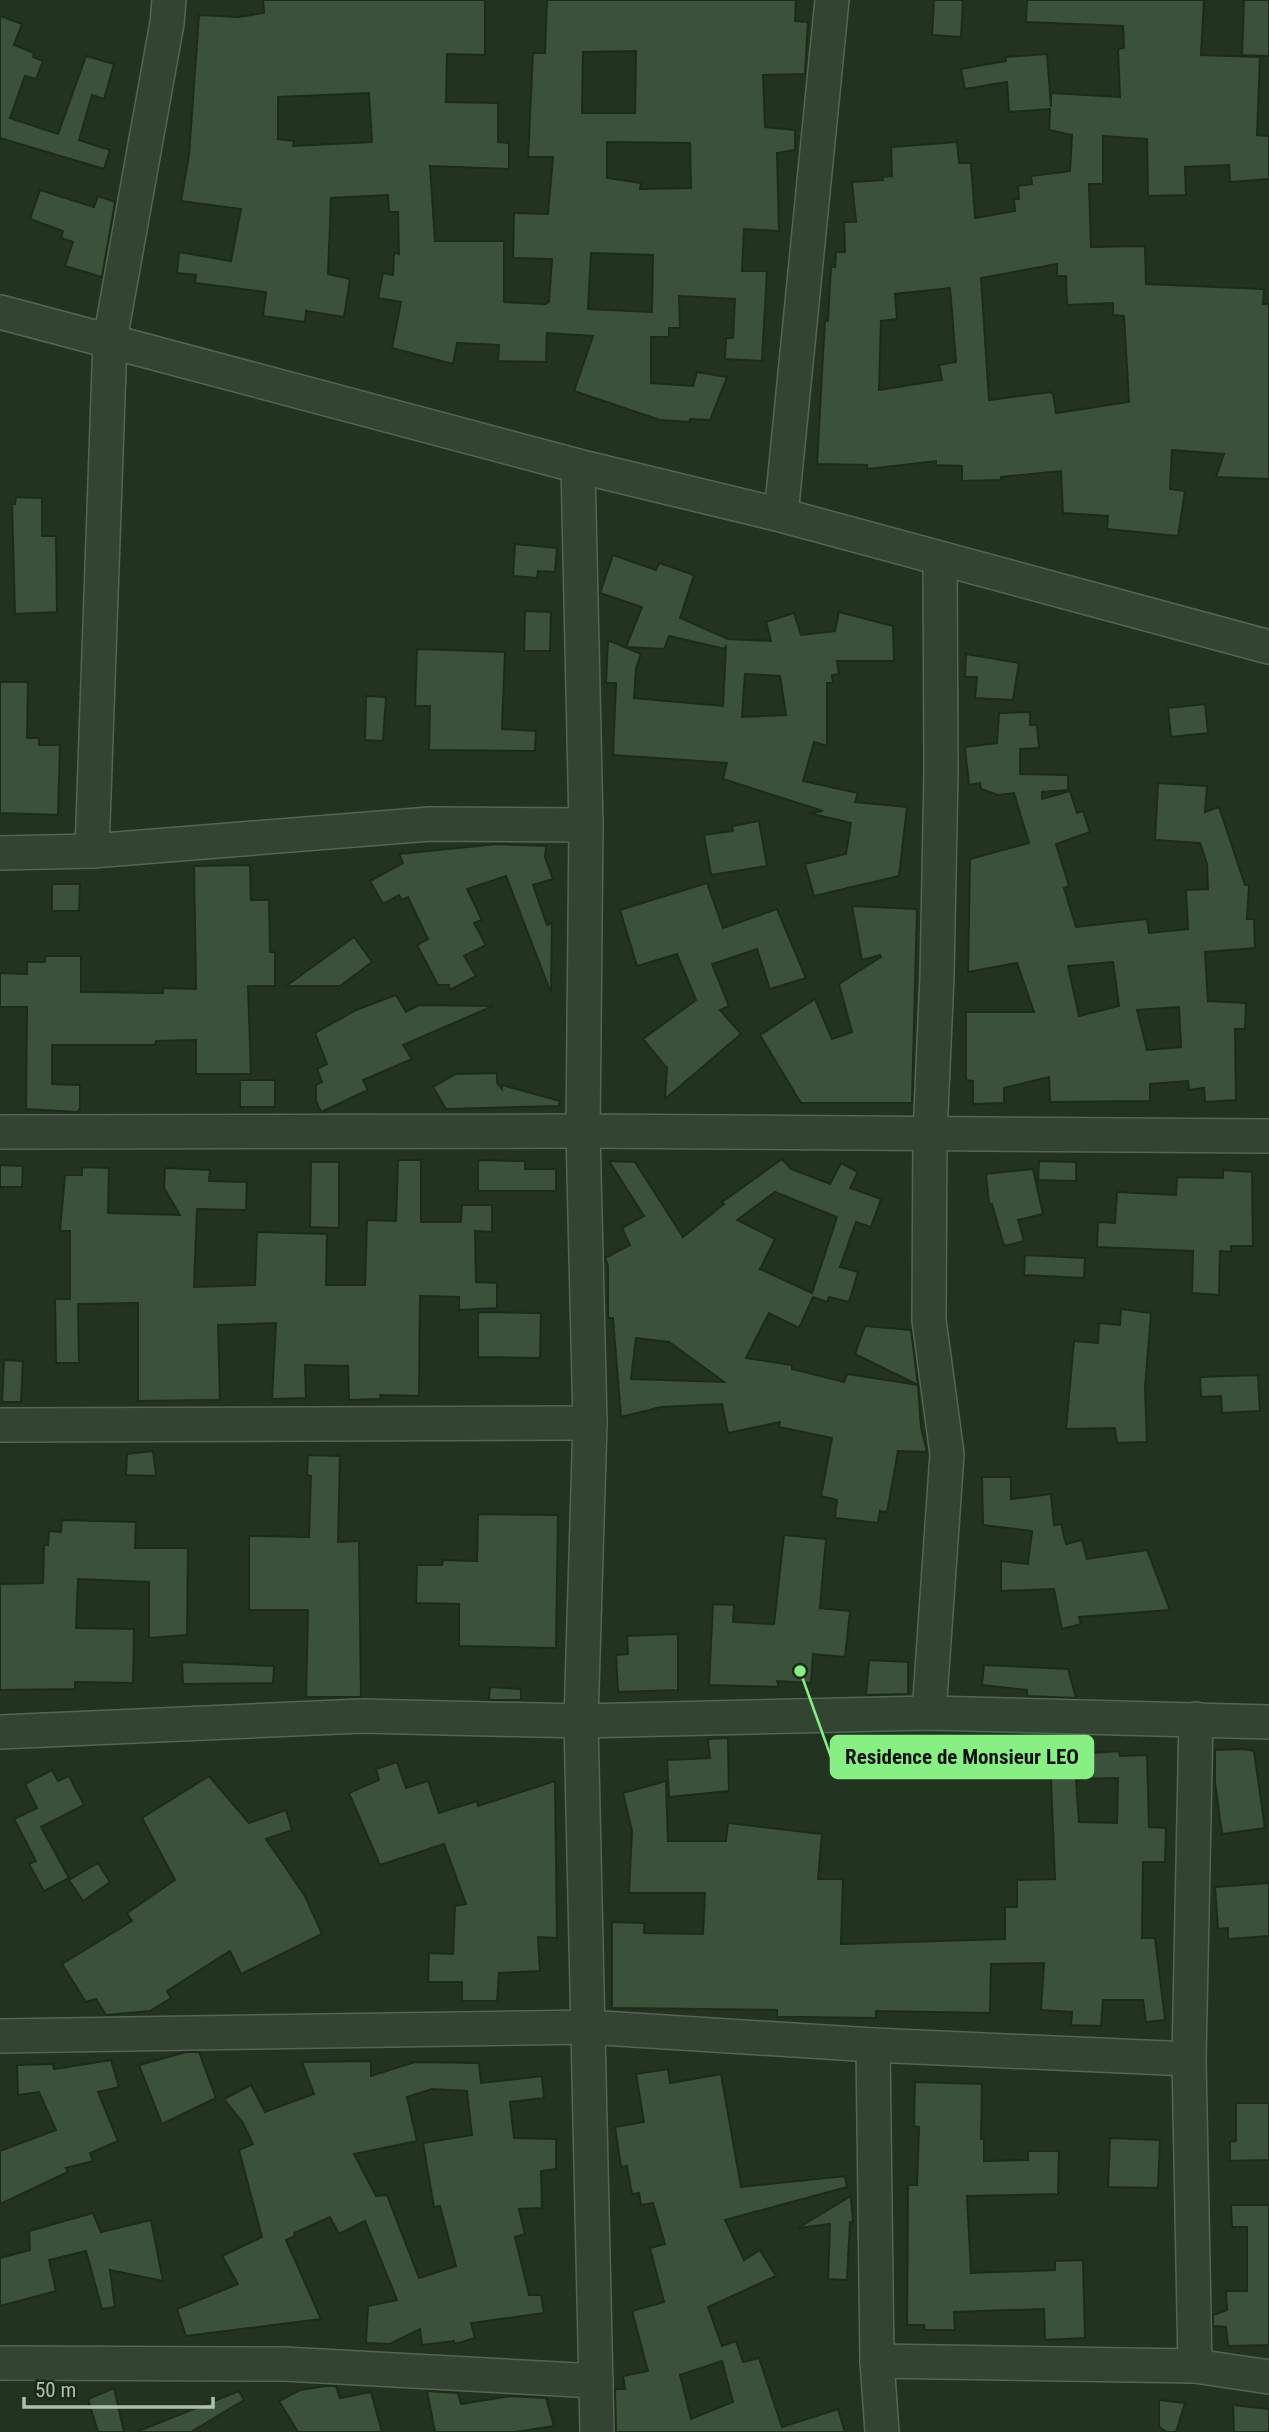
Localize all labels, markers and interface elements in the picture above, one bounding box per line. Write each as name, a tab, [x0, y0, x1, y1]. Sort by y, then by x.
callout: Residence de Monsieur LEO	[831, 1736, 1093, 1778]
text: Residence de Monsieur LEO	[845, 1745, 1079, 1769]
scale bar	[24, 2366, 214, 2410]
text: 50 m	[35, 2378, 76, 2402]

